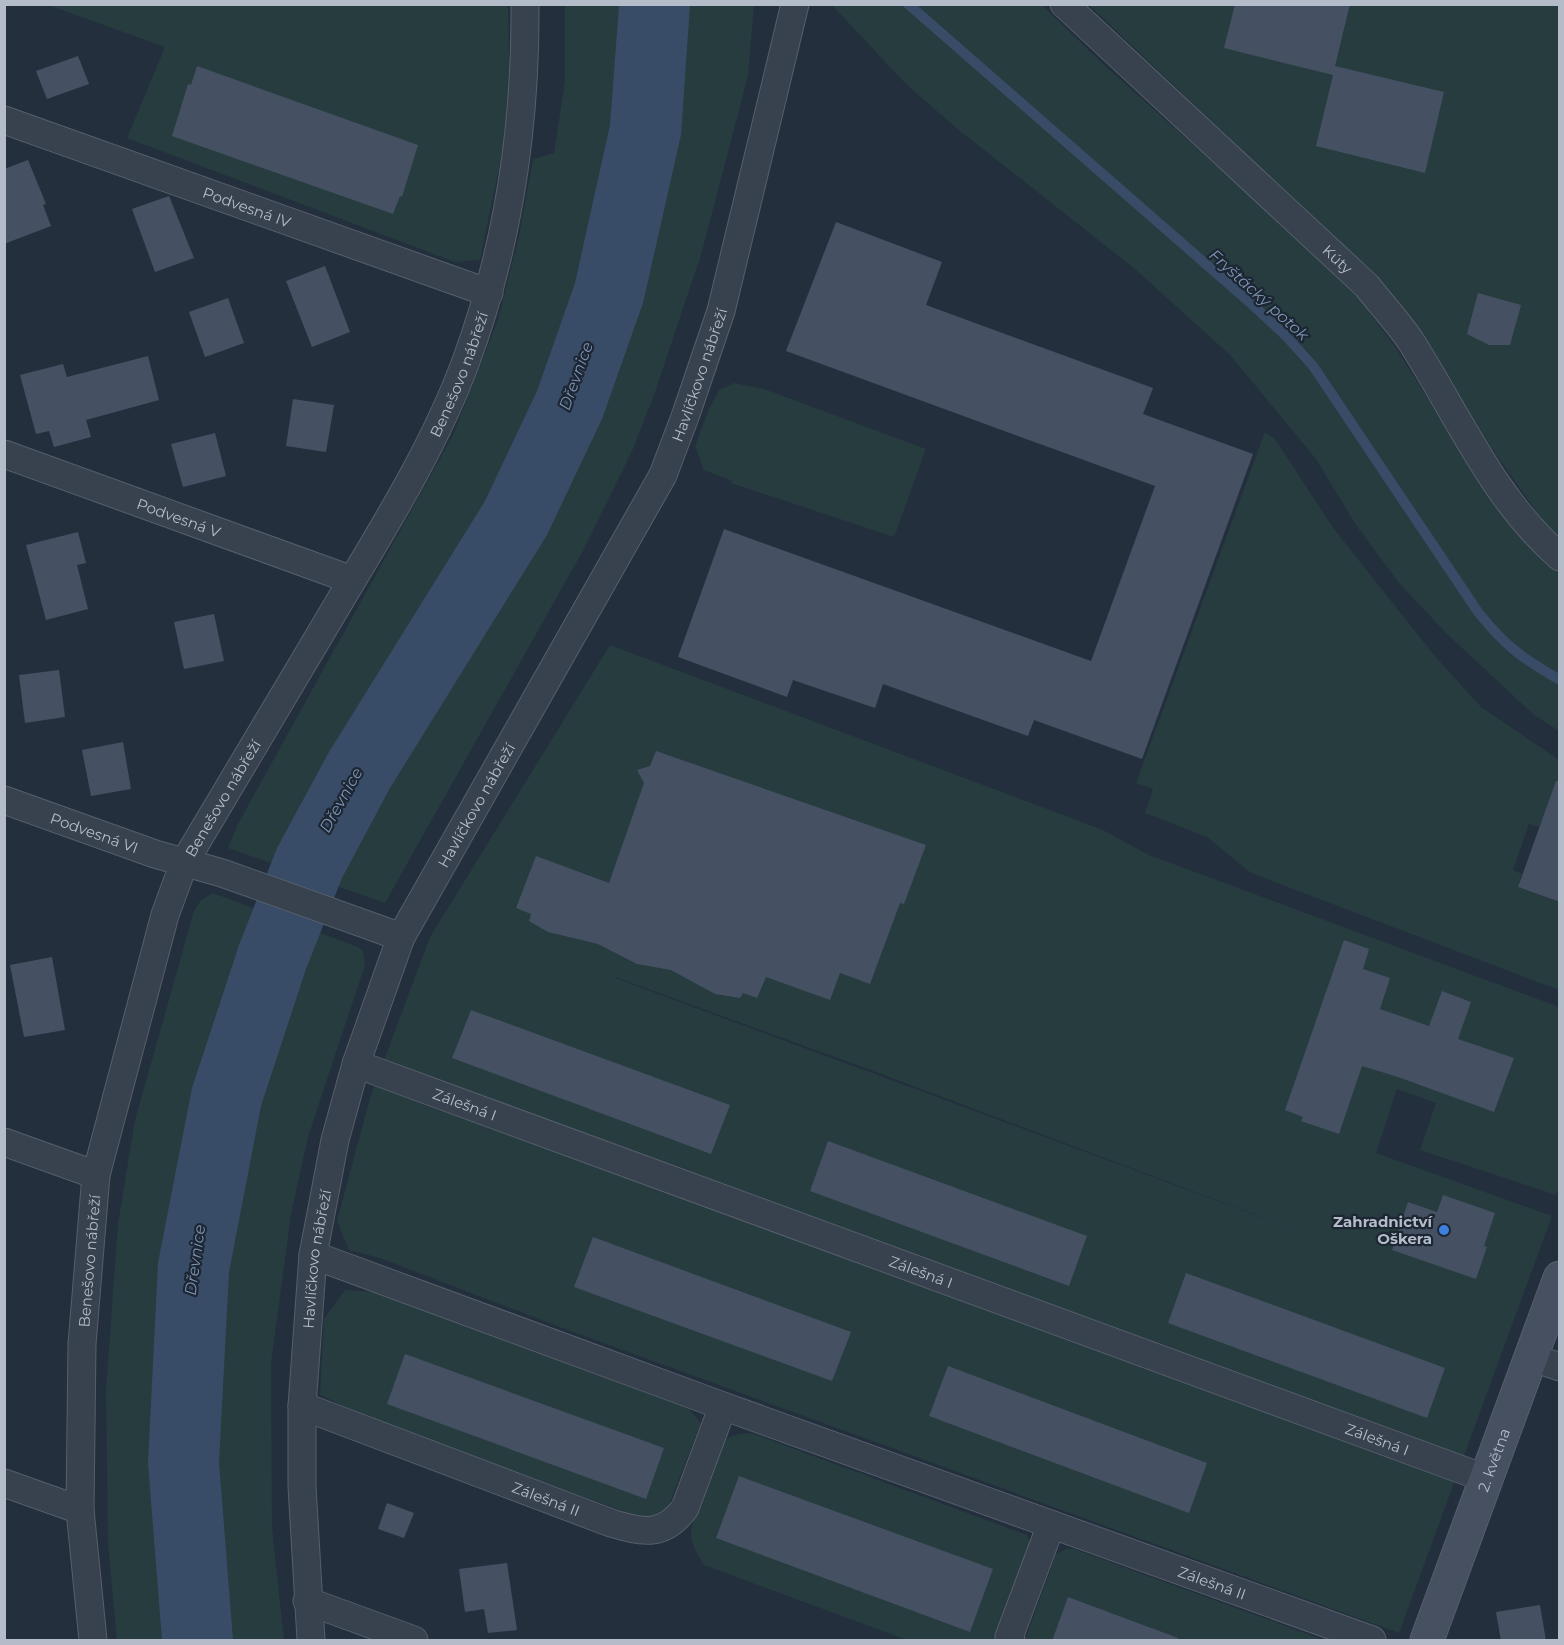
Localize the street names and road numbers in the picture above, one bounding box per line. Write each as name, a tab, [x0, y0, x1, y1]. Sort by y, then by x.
street label: Podvesná IV	[200, 182, 294, 231]
street label: Kúty	[1319, 240, 1357, 278]
street label: Havlíčkovo nábřeží	[667, 305, 731, 444]
street label: Benešovo nábřeží	[425, 308, 492, 440]
street label: Podvesná V	[134, 493, 224, 541]
street label: Benešovo nábřeží	[180, 735, 265, 860]
street label: Havlíčkovo nábřeží	[433, 739, 519, 871]
street label: Podvesná VI	[48, 808, 141, 857]
street label: Zálešná I	[430, 1084, 499, 1124]
street label: Havlíčkovo nábřeží	[298, 1187, 335, 1329]
street label: Benešovo nábřeží	[74, 1193, 104, 1328]
street label: Zálešná I	[887, 1251, 956, 1292]
street label: Zálešná I	[1343, 1418, 1412, 1459]
street label: 2. května	[1473, 1425, 1514, 1494]
street label: Zálešná II	[509, 1477, 583, 1520]
street label: Zálešná II	[1176, 1561, 1249, 1603]

